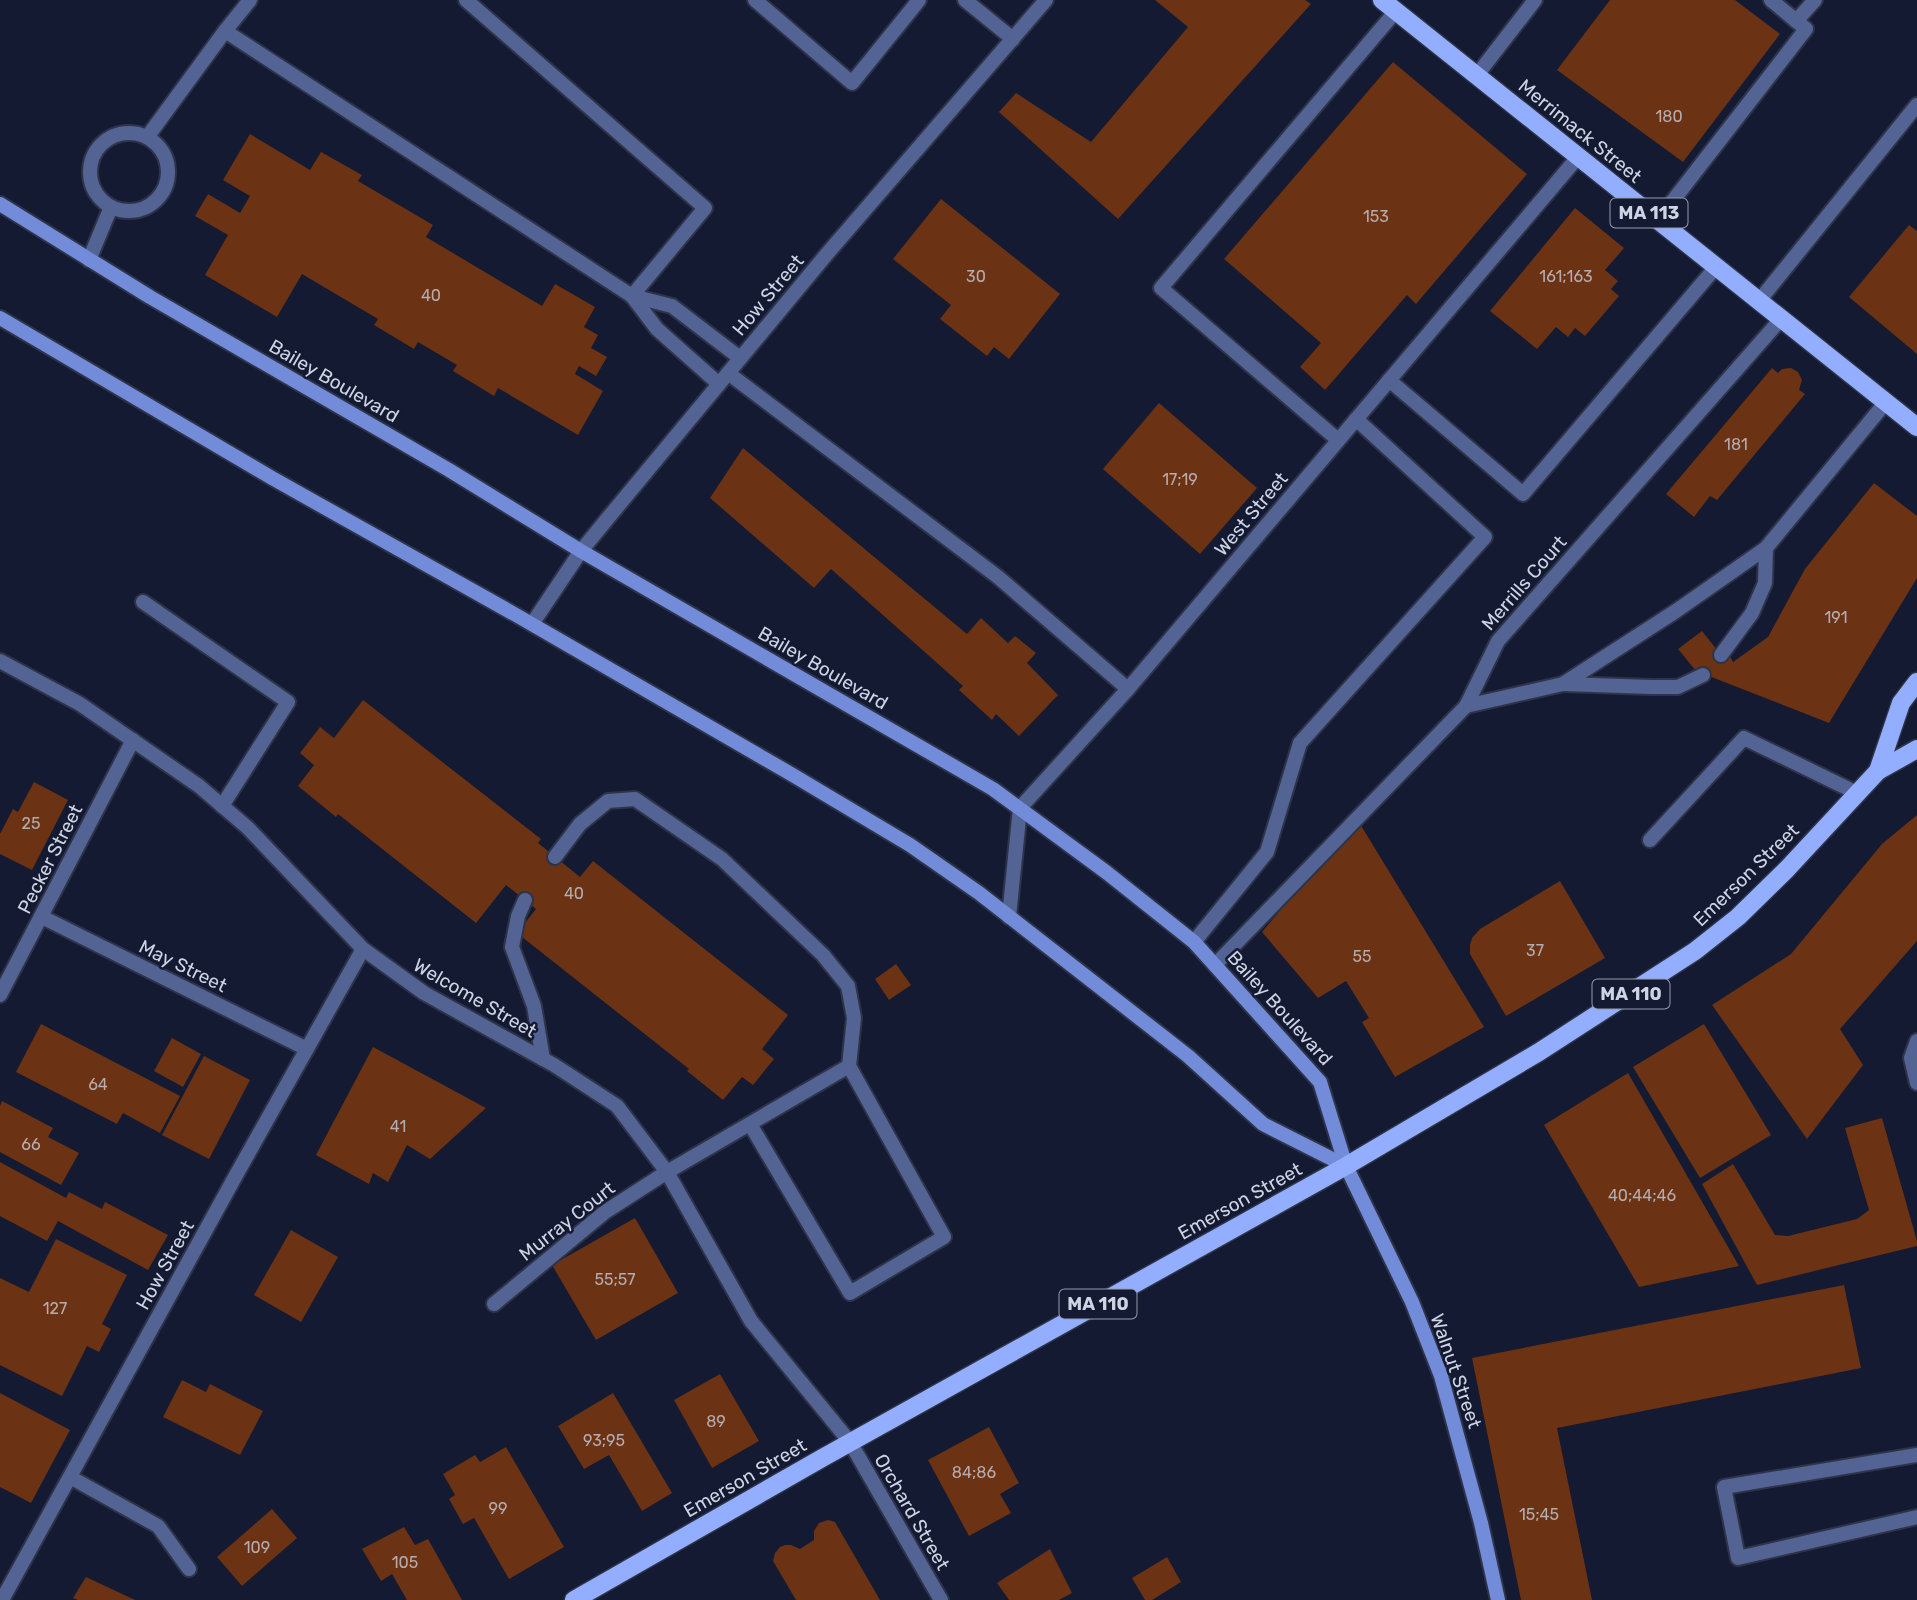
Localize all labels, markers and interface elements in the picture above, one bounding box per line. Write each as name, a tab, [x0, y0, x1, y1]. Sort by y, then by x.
street label: Merrimack Street	[1514, 74, 1647, 188]
house number: 180	[1655, 107, 1683, 126]
road number: MA 113	[1610, 198, 1688, 228]
house number: 153	[1363, 207, 1389, 226]
street label: How Street	[727, 249, 809, 340]
house number: 30	[966, 267, 986, 286]
house number: 161;163	[1539, 267, 1593, 286]
house number: 40	[421, 286, 441, 305]
street label: Bailey Boulevard	[265, 334, 403, 428]
house number: 181	[1724, 435, 1748, 454]
street label: West Street	[1209, 467, 1293, 561]
house number: 17;19	[1162, 470, 1198, 489]
street label: Merrills Court	[1477, 531, 1572, 635]
house number: 191	[1824, 608, 1848, 627]
street label: Bailey Boulevard	[754, 621, 892, 715]
street label: Pecker Street	[13, 800, 88, 917]
house number: 25	[22, 814, 40, 833]
street label: Emerson Street	[1688, 818, 1804, 931]
house number: 40	[564, 884, 584, 903]
street label: May Street	[135, 935, 231, 997]
house number: 37	[1526, 941, 1544, 960]
street label: Bailey Boulevard	[1223, 946, 1337, 1070]
house number: 55	[1352, 947, 1372, 966]
street label: Welcome Street	[409, 953, 541, 1043]
road number: MA 110	[1592, 979, 1670, 1009]
house number: 64	[88, 1075, 108, 1094]
house number: 41	[390, 1117, 406, 1136]
house number: 66	[21, 1135, 41, 1154]
street label: Emerson Street	[1174, 1157, 1306, 1245]
street label: Murray Court	[514, 1176, 620, 1266]
house number: 40;44;46	[1608, 1186, 1676, 1205]
street label: How Street	[131, 1216, 199, 1314]
house number: 55;57	[594, 1270, 636, 1289]
road number: MA 110	[1060, 1289, 1136, 1318]
house number: 127	[43, 1299, 67, 1318]
street label: Walnut Street	[1426, 1311, 1487, 1432]
house number: 89	[706, 1412, 726, 1431]
house number: 93;95	[583, 1431, 625, 1450]
street label: Emerson Street	[680, 1433, 811, 1522]
street label: Orchard Street	[869, 1450, 955, 1575]
house number: 84;86	[952, 1463, 996, 1482]
house number: 99	[489, 1499, 507, 1518]
house number: 15;45	[1519, 1505, 1559, 1524]
house number: 109	[244, 1538, 270, 1557]
house number: 105	[392, 1553, 418, 1572]

